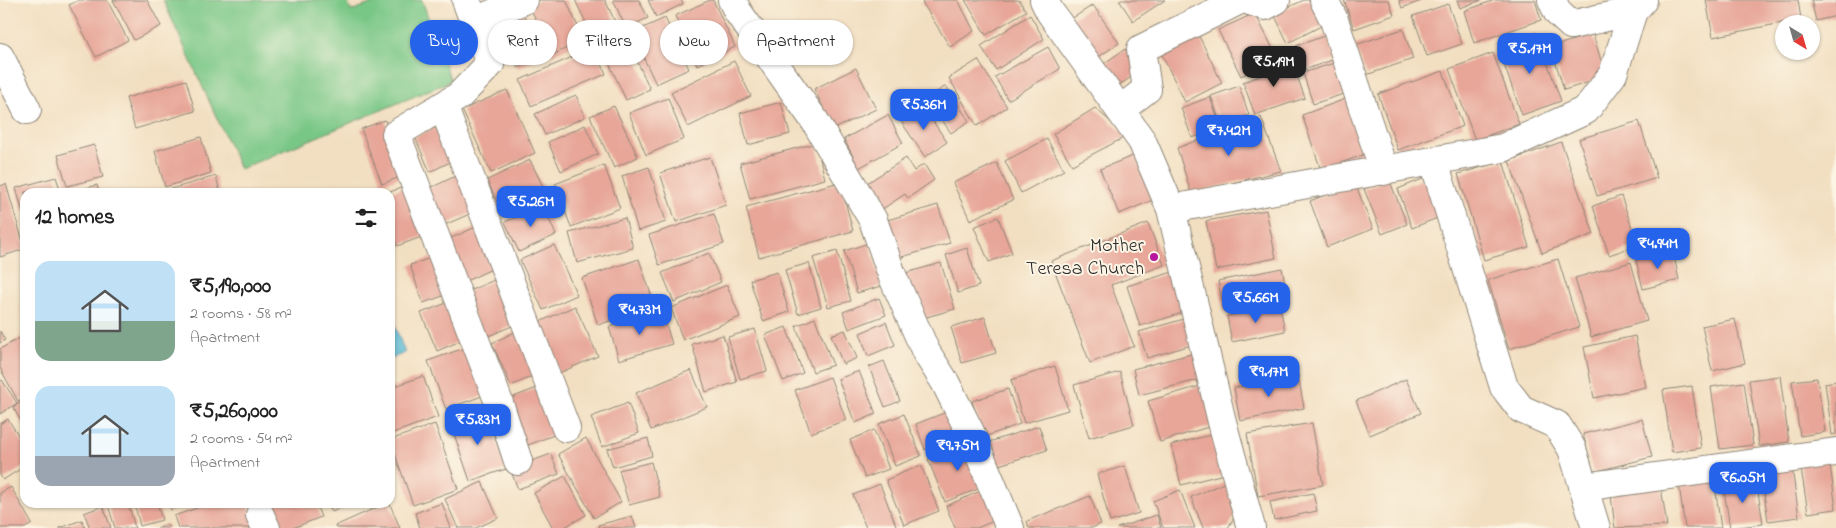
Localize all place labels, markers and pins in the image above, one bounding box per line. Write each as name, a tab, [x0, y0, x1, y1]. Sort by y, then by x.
pin: ₹5.17M	[1489, 32, 1571, 75]
pin: ₹5.19M	[1233, 46, 1315, 88]
pin: ₹5.36M	[883, 88, 965, 131]
pin: ₹7.42M	[1188, 114, 1270, 157]
pin: ₹5.26M	[490, 186, 572, 228]
pin: ₹4.94M	[1617, 228, 1699, 270]
place label: Mother Teresa Church	[1026, 232, 1145, 284]
marker: Mother Teresa Church	[1148, 251, 1160, 263]
pin: ₹5.66M	[1215, 282, 1297, 324]
pin: ₹4.73M	[599, 294, 681, 336]
pin: ₹9.17M	[1228, 356, 1310, 398]
pin: ₹5.83M	[437, 404, 519, 446]
pin: ₹9.75M	[917, 430, 999, 472]
pin: ₹6.05M	[1702, 462, 1784, 504]

